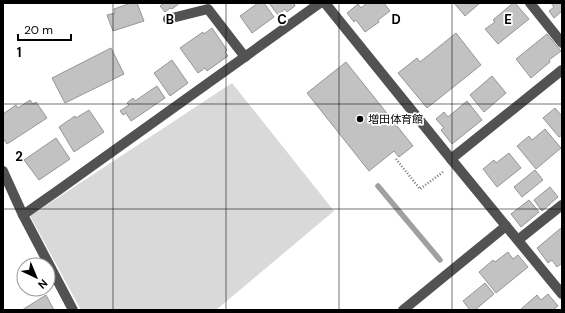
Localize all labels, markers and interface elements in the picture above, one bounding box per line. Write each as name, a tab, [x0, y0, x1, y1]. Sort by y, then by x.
text: B	[166, 11, 174, 28]
text: C	[277, 11, 287, 28]
text: D	[391, 11, 401, 28]
text: E	[504, 11, 512, 28]
scale bar	[18, 16, 71, 42]
text: 20 m	[24, 22, 53, 38]
text: 1	[17, 44, 21, 61]
place label: 増田体育館	[368, 112, 423, 126]
marker: 増田体育館	[355, 114, 365, 124]
text: 2	[15, 148, 23, 165]
north arrow	[16, 257, 56, 297]
text: N	[35, 276, 51, 292]

